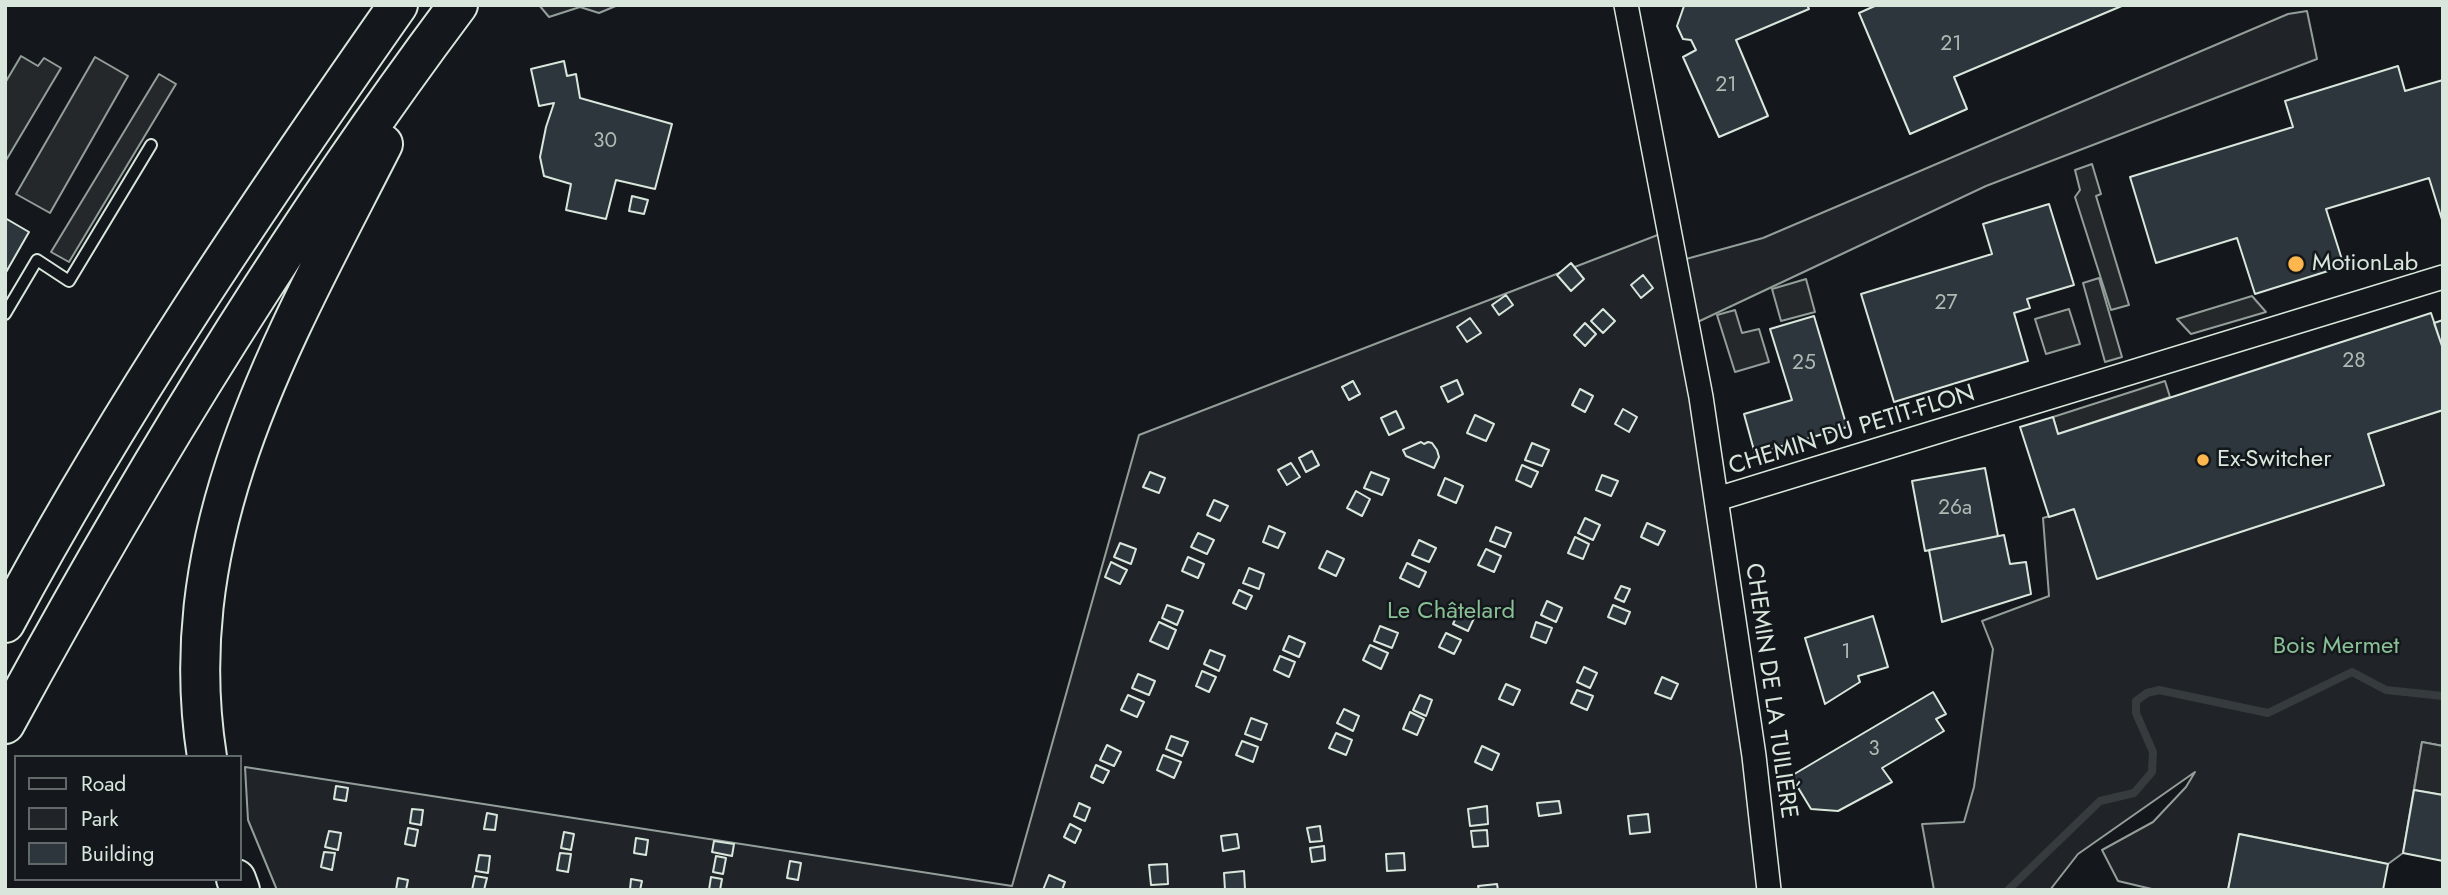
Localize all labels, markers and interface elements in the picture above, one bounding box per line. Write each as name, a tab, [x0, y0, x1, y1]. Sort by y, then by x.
house number: 21	[1940, 32, 1962, 58]
house number: 21	[1715, 73, 1737, 99]
house number: 30	[593, 129, 617, 155]
place label: MotionLab	[2312, 250, 2418, 278]
marker: MotionLab	[2286, 254, 2306, 274]
house number: 27	[1935, 291, 1957, 317]
house number: 28	[2342, 349, 2366, 375]
house number: 25	[1792, 351, 1816, 377]
street label: CHEMIN DU PETIT-FLON	[1726, 380, 1978, 482]
place label: Ex-Switcher	[2217, 446, 2331, 474]
marker: Ex-Switcher	[2195, 452, 2211, 468]
house number: 26a	[1938, 496, 1972, 522]
street label: CHEMIN DE LA TUILIÈRE	[1738, 561, 1802, 821]
park label: Le Châtelard	[1387, 598, 1515, 626]
park label: Bois Mermet	[2273, 633, 2399, 661]
house number: 1	[1841, 640, 1851, 666]
house number: 3	[1868, 737, 1880, 763]
legend	[14, 755, 242, 881]
text: Road	[81, 769, 126, 799]
text: Park	[81, 804, 118, 834]
text: Building	[81, 839, 154, 869]

